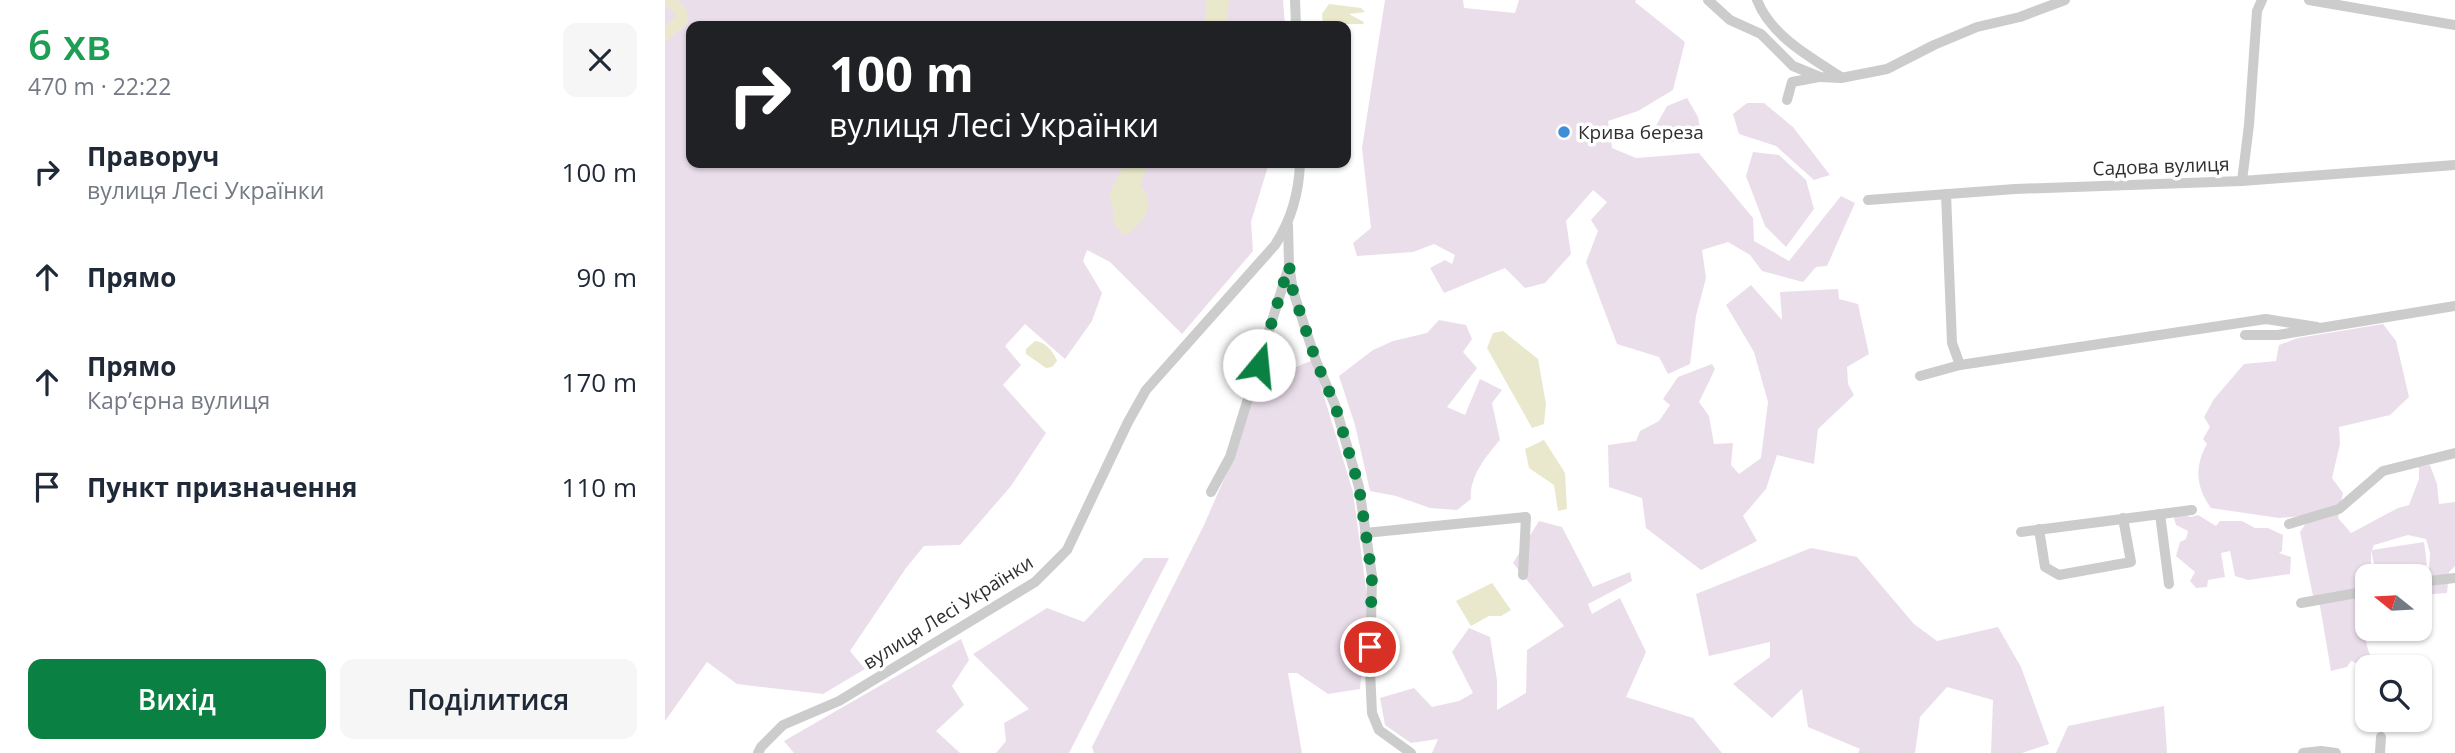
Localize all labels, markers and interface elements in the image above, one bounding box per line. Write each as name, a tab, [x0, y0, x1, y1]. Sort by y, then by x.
text: 6 хв	[28, 15, 111, 72]
button: close	[563, 23, 637, 97]
text: 100 m	[829, 40, 974, 106]
icon: right	[714, 49, 805, 140]
text: 470 m · 22:22	[28, 70, 171, 102]
text: вулиця Лесі Українки	[829, 103, 1159, 146]
place label: Крива береза	[1578, 119, 1704, 145]
marker: Крива береза	[1556, 124, 1572, 140]
text: Праворуч	[87, 138, 219, 174]
street label: Садова вулиця	[2092, 151, 2230, 181]
icon: right	[28, 153, 66, 191]
text: 100 m	[562, 154, 637, 190]
text: вулиця Лесі Українки	[87, 174, 324, 206]
icon: ahead	[28, 258, 66, 296]
text: Прямо	[87, 259, 176, 295]
text: 90 m	[576, 259, 637, 295]
position arrow	[1222, 328, 1296, 402]
text: Прямо	[87, 348, 176, 384]
icon: ahead	[28, 363, 66, 401]
text: 170 m	[562, 364, 637, 400]
text: Карʼєрна вулиця	[87, 384, 270, 416]
icon: arrive	[28, 468, 66, 506]
text: Пункт призначення	[87, 469, 357, 505]
text: 110 m	[562, 469, 637, 505]
street label: вулиця Лесі Українки	[858, 549, 1038, 675]
north arrow	[2355, 564, 2433, 640]
map controls	[2355, 564, 2432, 732]
pin	[1340, 617, 1400, 677]
icon: arrive	[1351, 628, 1389, 666]
button: search	[2355, 655, 2432, 732]
button: Вихід	[28, 659, 326, 739]
button: Поділитися	[340, 659, 637, 739]

